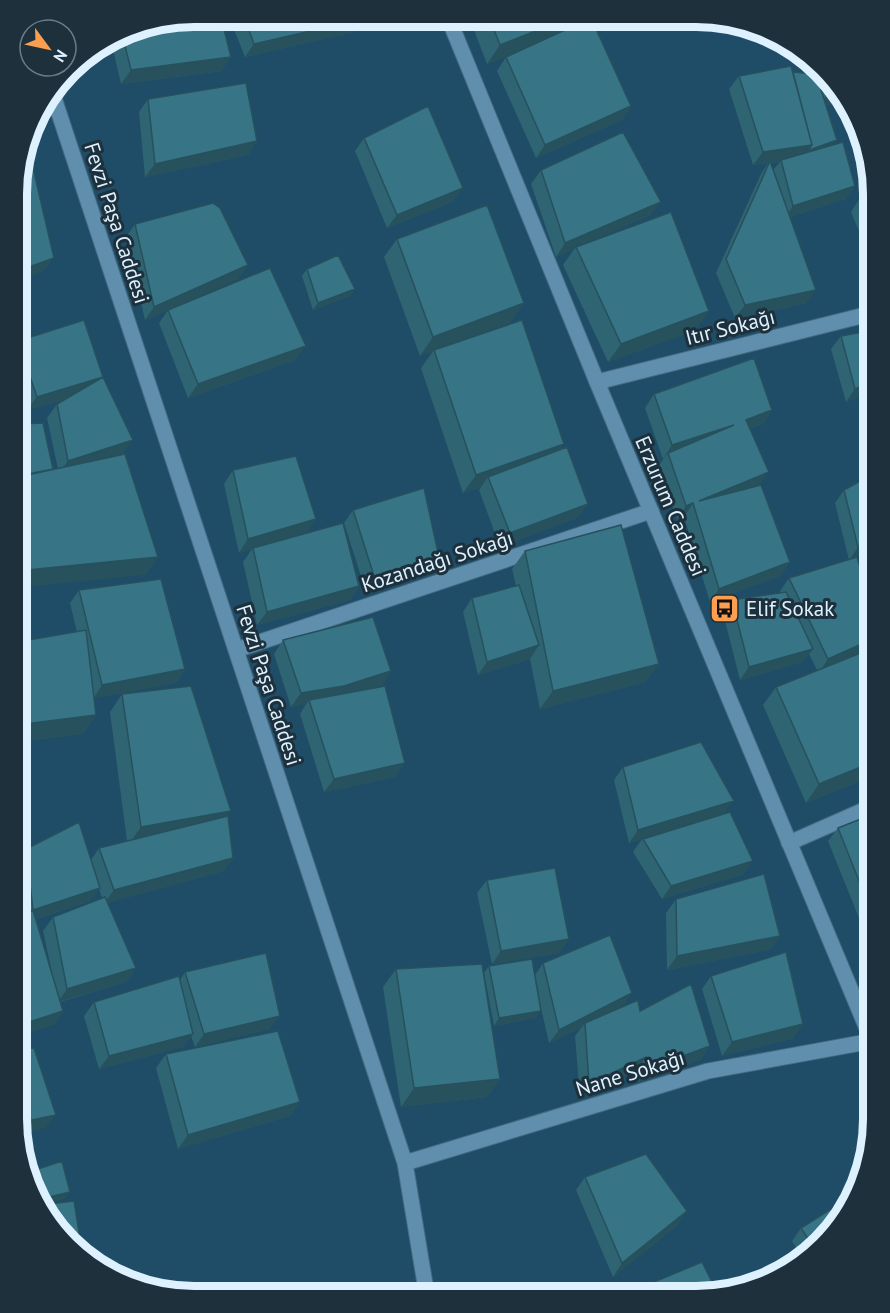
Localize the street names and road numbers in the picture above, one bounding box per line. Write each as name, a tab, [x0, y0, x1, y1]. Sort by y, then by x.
street label: Fevzi Paşa Caddesi	[78, 139, 156, 307]
street label: Itır Sokağı	[682, 303, 778, 351]
street label: Erzurum Caddesi	[629, 432, 713, 580]
street label: Kozandağı Sokağı	[358, 524, 516, 598]
street label: Fevzi Paşa Caddesi	[230, 601, 308, 769]
street label: Nane Sokağı	[572, 1044, 688, 1102]

